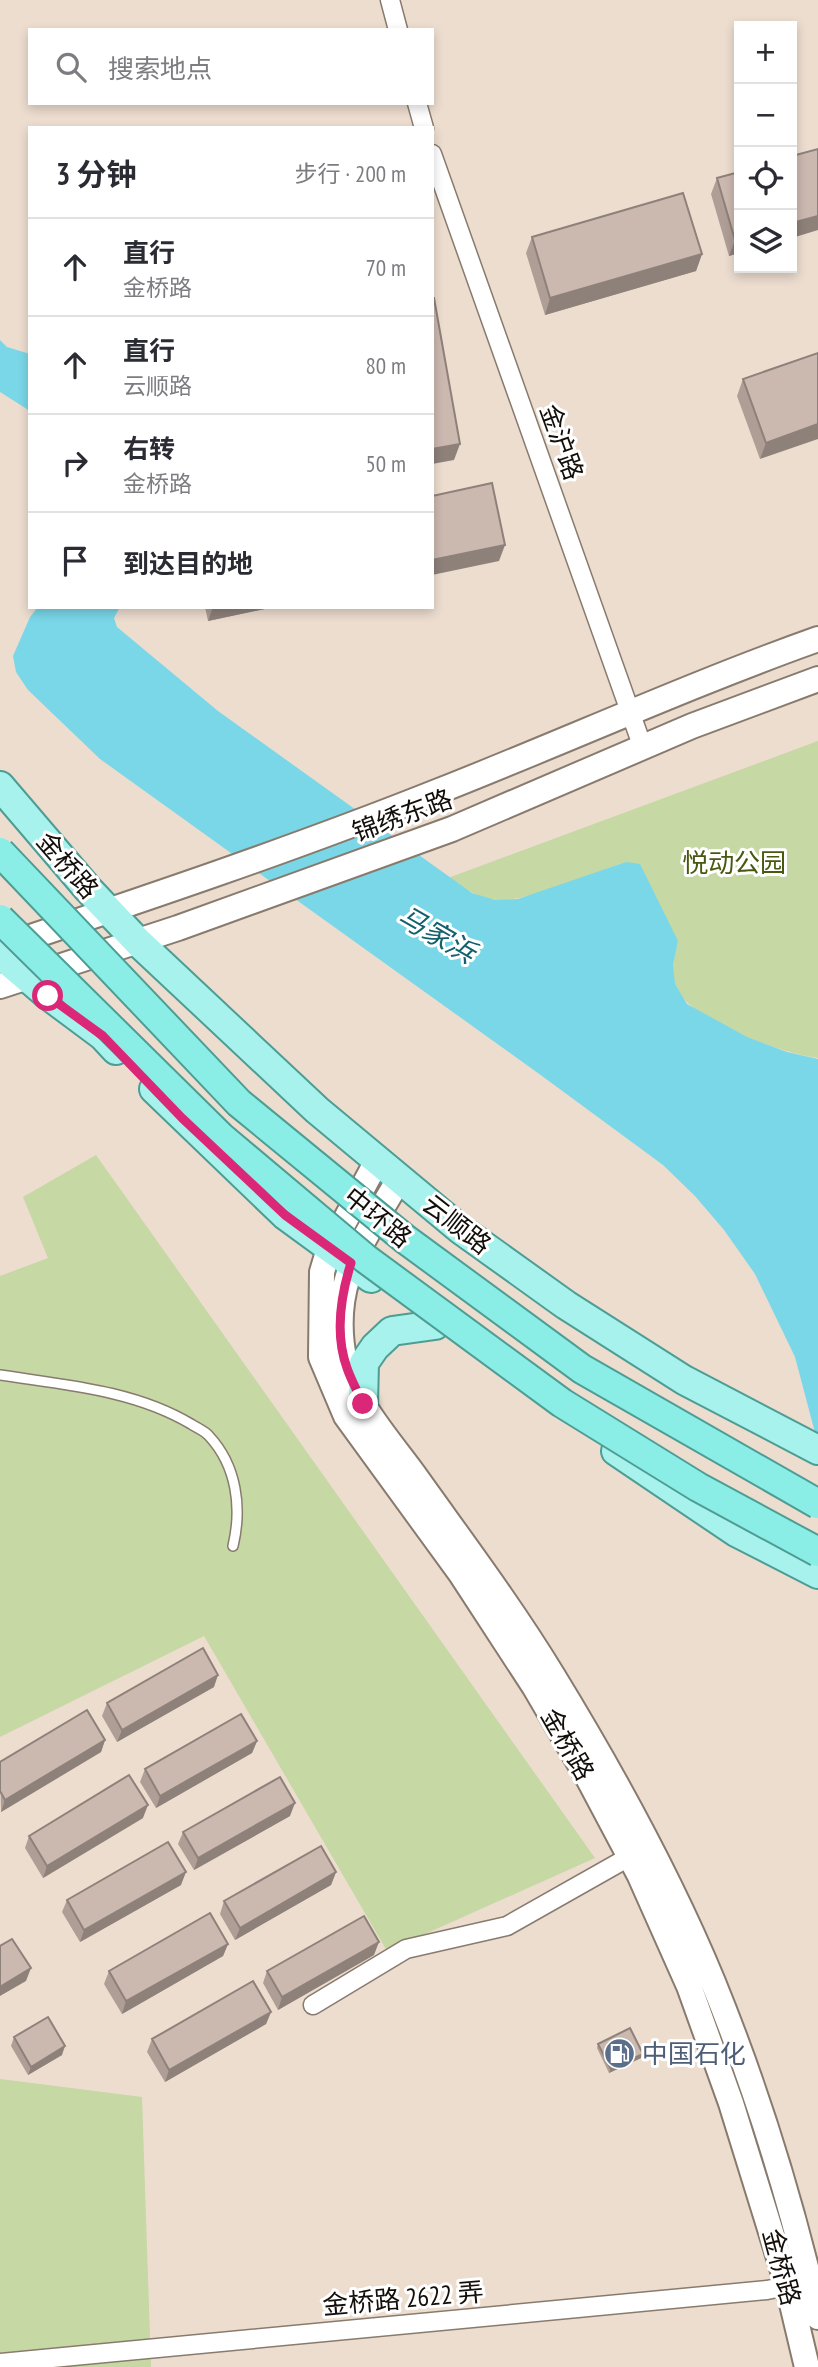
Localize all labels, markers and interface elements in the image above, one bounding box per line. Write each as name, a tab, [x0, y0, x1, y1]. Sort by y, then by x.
map controls	[734, 21, 797, 273]
button: +	[734, 21, 797, 84]
search box	[28, 28, 434, 105]
icon: search	[52, 48, 90, 86]
text: 搜索地点	[108, 52, 212, 85]
button: −	[734, 84, 797, 147]
button: locate	[734, 147, 797, 210]
text: 3 分钟	[56, 154, 137, 193]
text: 步行 · 200 m	[294, 159, 406, 188]
button: layers	[734, 210, 797, 273]
text: 直行	[123, 236, 175, 269]
icon: ahead	[56, 248, 94, 286]
text: 70 m	[365, 253, 406, 282]
text: 金桥路	[123, 273, 192, 302]
text: 直行	[123, 334, 175, 367]
icon: ahead	[56, 346, 94, 384]
text: 80 m	[365, 351, 406, 380]
text: 云顺路	[123, 371, 192, 400]
street label: 金沪路	[533, 400, 591, 484]
text: 右转	[123, 432, 175, 465]
icon: right	[56, 444, 94, 482]
text: 50 m	[365, 449, 406, 478]
text: 金桥路	[123, 469, 192, 498]
icon: arrive	[56, 542, 94, 580]
text: 到达目的地	[123, 547, 253, 580]
street label: 锦绣东路	[347, 782, 457, 848]
street label: 金桥路	[30, 825, 106, 905]
park label: 悦动公园	[682, 846, 786, 879]
water label: 马家浜	[391, 897, 485, 973]
route start	[32, 980, 63, 1011]
street label: 中环路	[337, 1180, 419, 1254]
street label: 云顺路	[416, 1187, 498, 1261]
route end	[347, 1388, 378, 1419]
street label: 金桥路	[534, 1702, 602, 1786]
fuel station icon: 中国石化	[602, 2036, 636, 2070]
place label: 中国石化	[642, 2037, 746, 2070]
street label: 金桥路	[756, 2225, 808, 2309]
street label: 金桥路 2622 弄	[321, 2275, 485, 2321]

